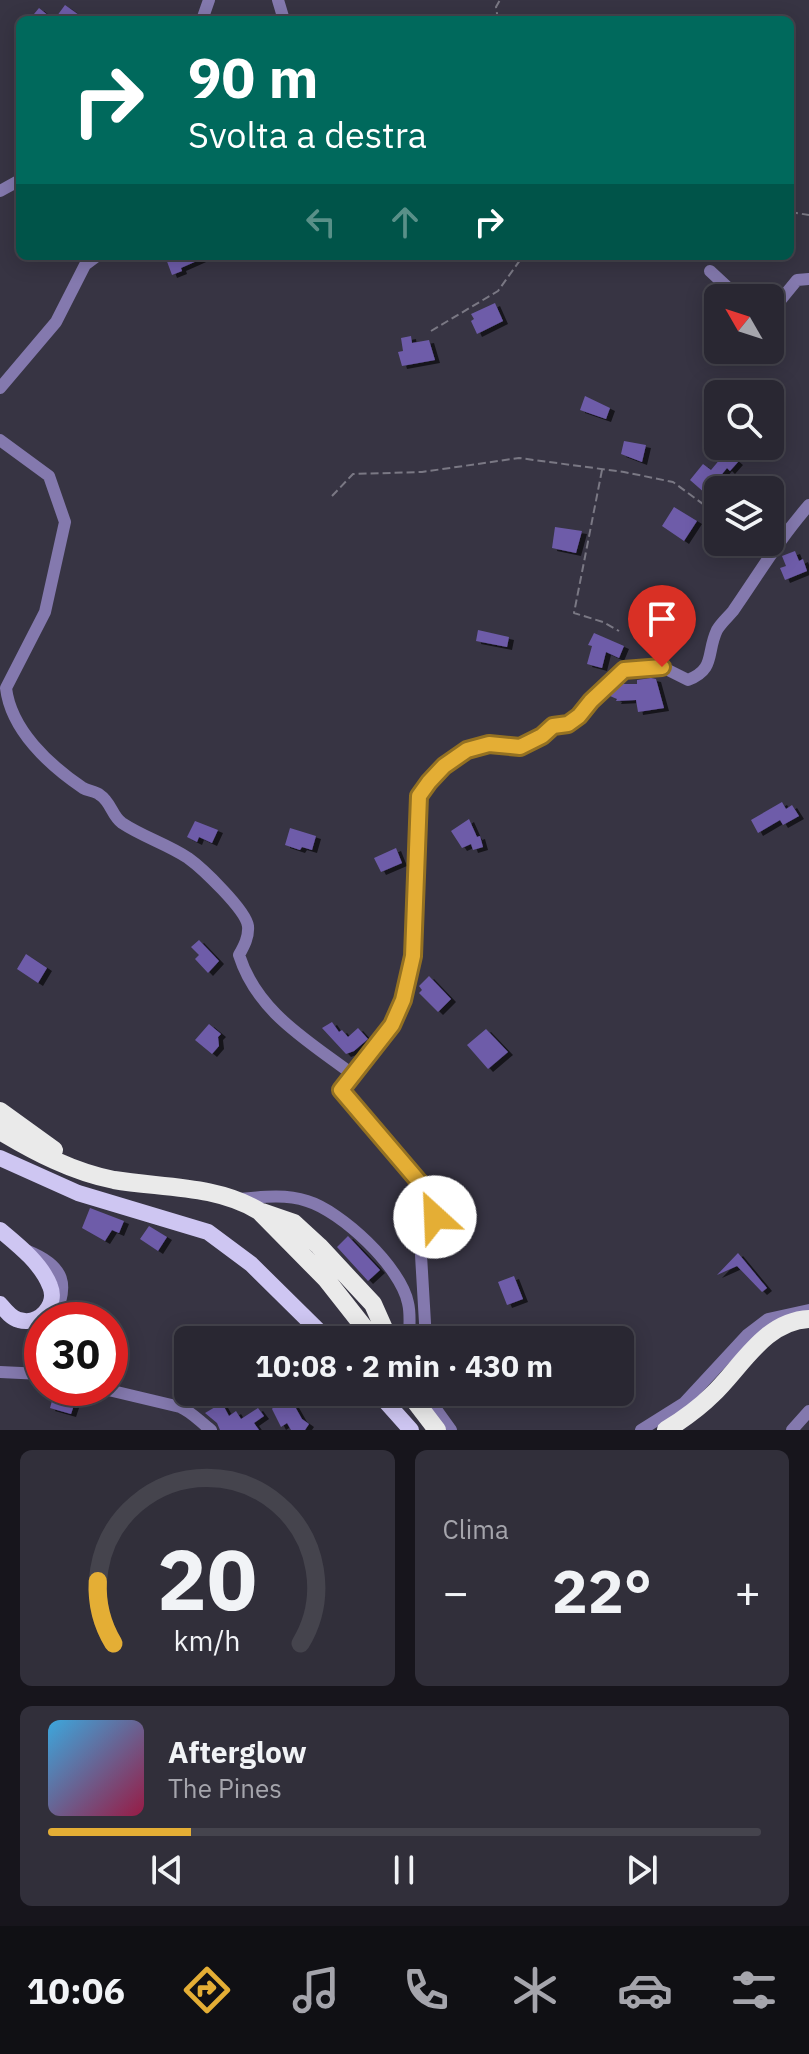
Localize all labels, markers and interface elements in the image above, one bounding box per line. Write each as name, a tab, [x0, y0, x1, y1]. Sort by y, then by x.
text: 90 m	[188, 41, 318, 113]
icon: right	[56, 48, 160, 152]
text: Svolta a destra	[188, 111, 427, 158]
icon: left	[299, 200, 343, 244]
icon: ahead	[383, 200, 427, 244]
icon: right	[467, 200, 511, 244]
north arrow	[704, 284, 784, 364]
map controls	[704, 284, 784, 556]
button: search	[704, 380, 784, 460]
button: layers	[704, 476, 784, 556]
pin	[628, 585, 696, 667]
icon: arrive	[640, 597, 684, 641]
position arrow	[393, 1175, 477, 1259]
speed limit sign: 30	[24, 1302, 128, 1406]
text: 10:08 · 2 min · 430 m	[255, 1346, 553, 1385]
text: Clima	[443, 1512, 509, 1546]
text: 20	[157, 1525, 257, 1633]
text: 22°	[552, 1551, 652, 1630]
text: −	[443, 1563, 469, 1620]
text: +	[735, 1563, 761, 1620]
text: km/h	[174, 1622, 241, 1659]
text: Afterglow	[168, 1732, 307, 1771]
text: The Pines	[168, 1771, 282, 1805]
icon: previous	[145, 1848, 189, 1892]
icon: pause	[382, 1848, 426, 1892]
icon: next	[620, 1848, 664, 1892]
icon: directions	[179, 1962, 235, 2018]
icon: music	[288, 1962, 344, 2018]
icon: phone	[398, 1962, 454, 2018]
icon: climate	[507, 1962, 563, 2018]
icon: car	[617, 1962, 673, 2018]
icon: filters	[726, 1962, 782, 2018]
text: 10:06	[27, 1967, 125, 2014]

